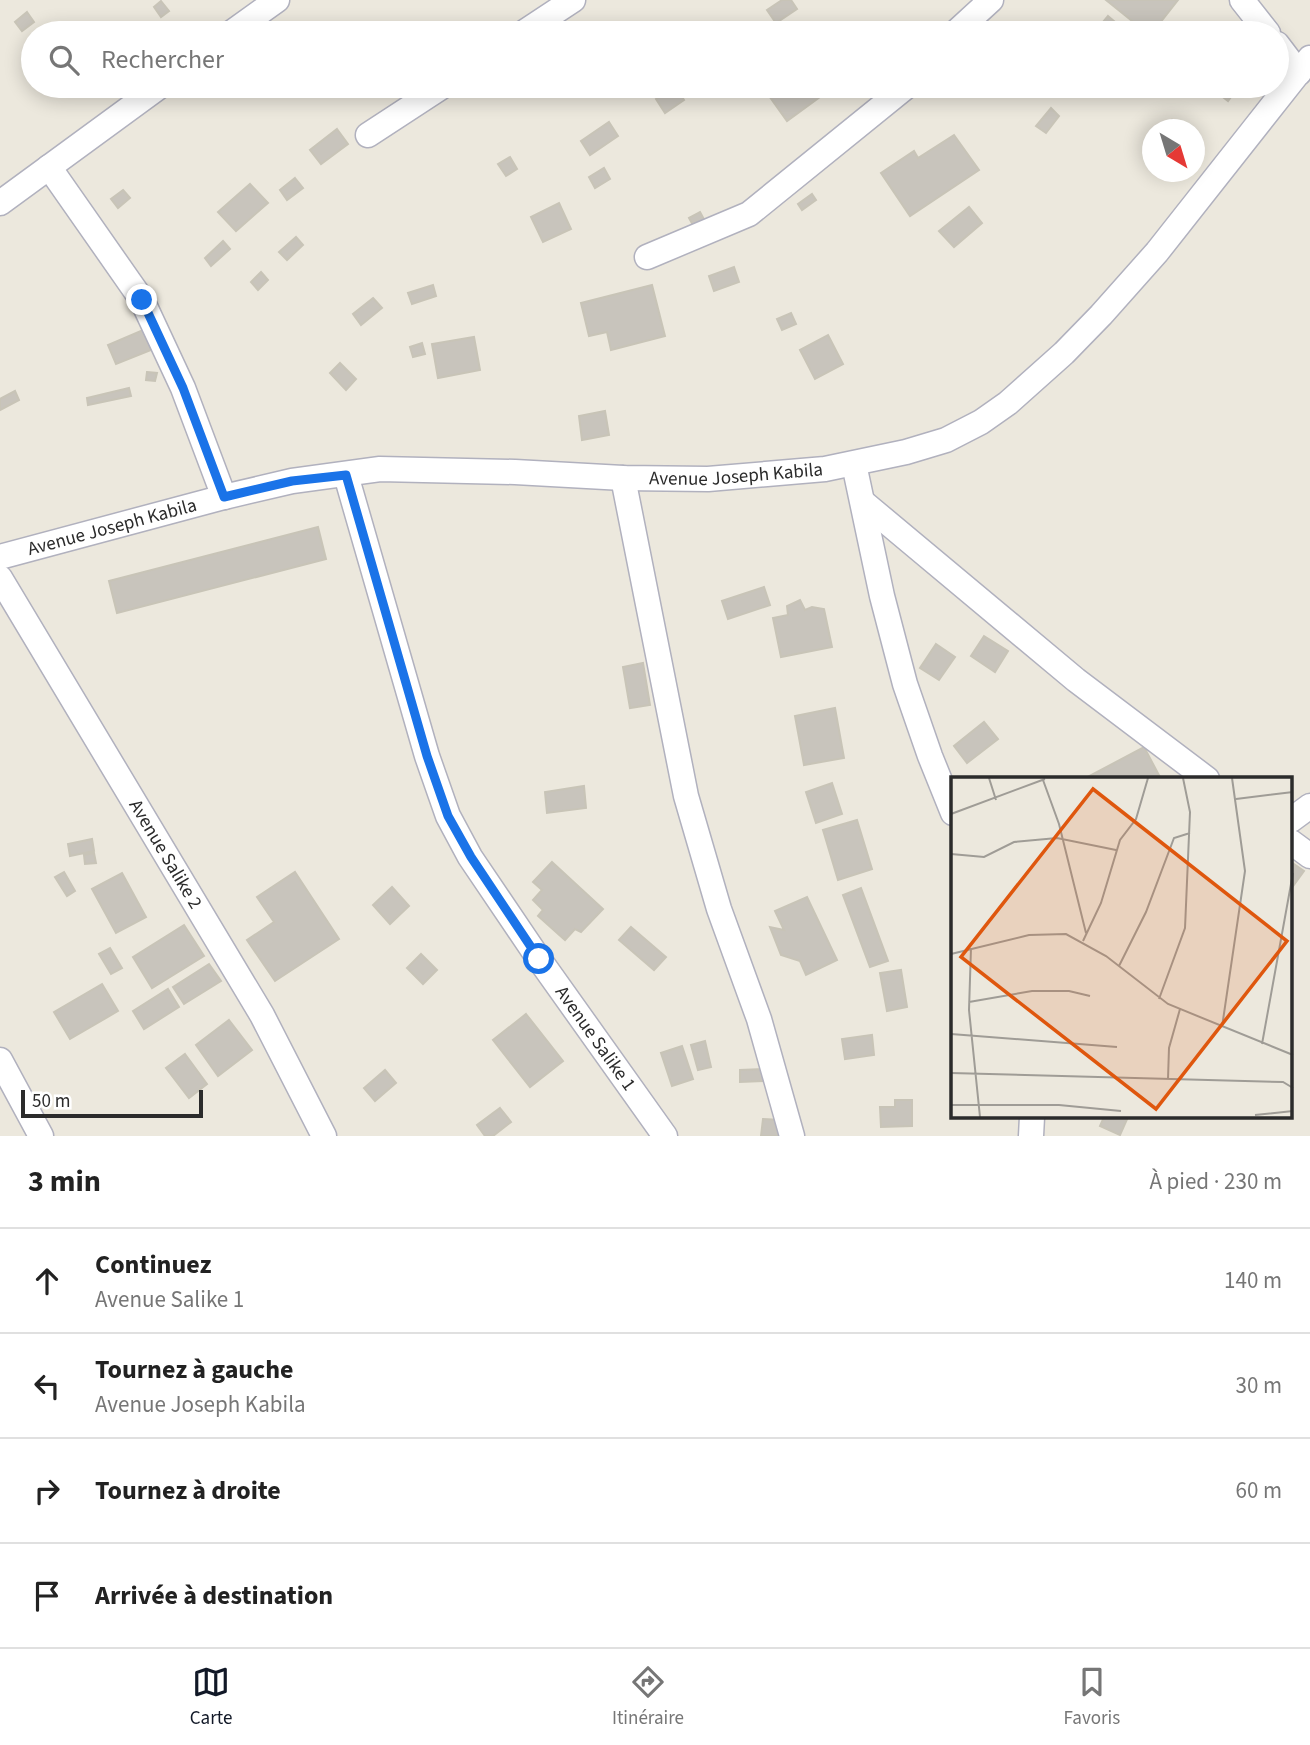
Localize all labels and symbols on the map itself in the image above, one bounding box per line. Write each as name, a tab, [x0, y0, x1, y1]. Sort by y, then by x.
north arrow	[1142, 119, 1205, 182]
route end	[126, 284, 157, 315]
street label: Avenue Joseph Kabila	[649, 456, 824, 492]
street label: Avenue Joseph Kabila	[24, 491, 200, 563]
inset map	[951, 777, 1292, 1118]
street label: Avenue Salike 2	[122, 794, 209, 914]
route start	[523, 943, 554, 974]
street label: Avenue Salike 1	[549, 980, 642, 1096]
scale bar	[21, 1087, 203, 1119]

